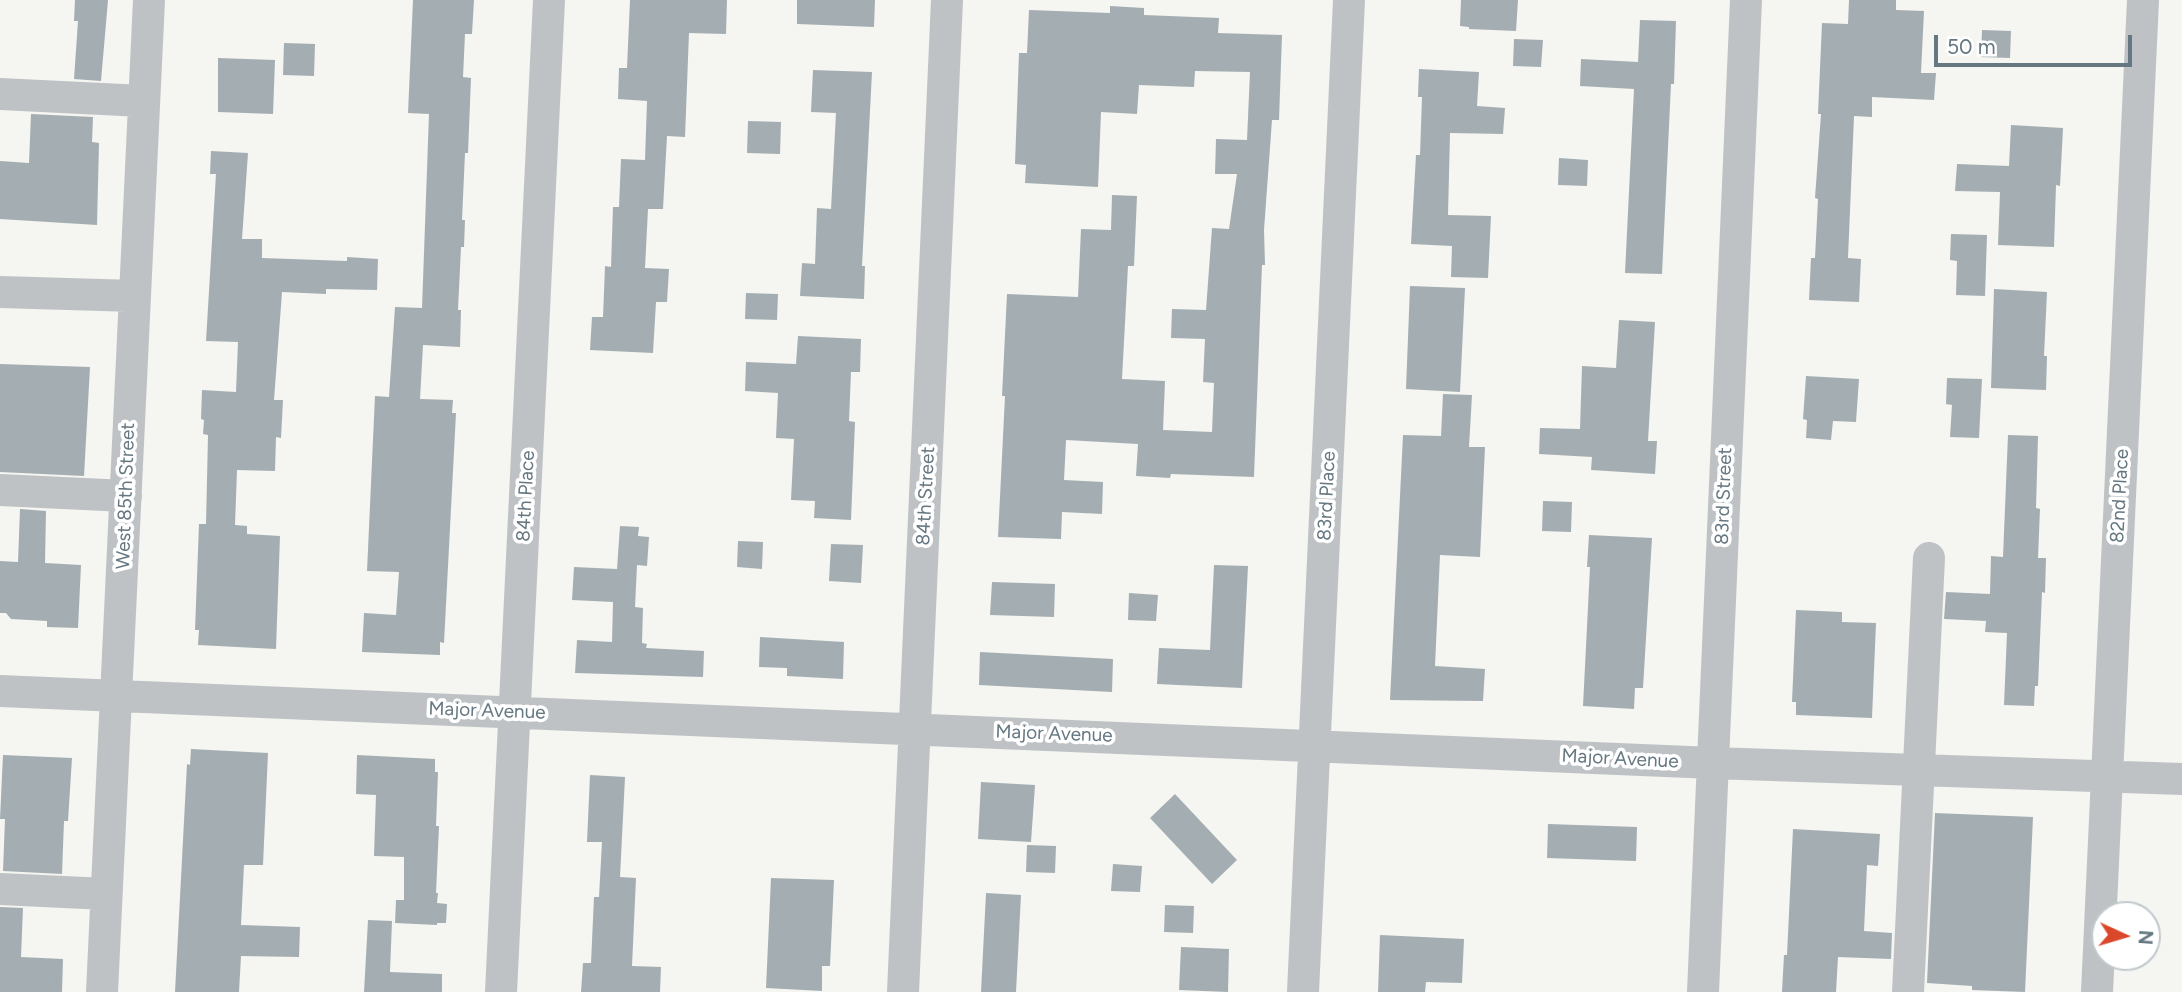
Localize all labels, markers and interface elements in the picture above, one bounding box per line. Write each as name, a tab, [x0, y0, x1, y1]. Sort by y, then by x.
scale bar	[1937, 21, 2135, 65]
text: 50 m	[1947, 34, 1996, 59]
street label: West 85th Street	[112, 422, 140, 570]
street label: 84th Street	[912, 446, 940, 546]
street label: 83rd Street	[1711, 447, 1737, 545]
street label: 82nd Place	[2106, 448, 2134, 544]
street label: 84th Place	[512, 450, 540, 542]
street label: 83rd Place	[1313, 451, 1341, 541]
street label: Major Avenue	[428, 698, 546, 724]
street label: Major Avenue	[995, 721, 1113, 747]
street label: Major Avenue	[1561, 745, 1679, 773]
north arrow	[2091, 901, 2161, 971]
text: N	[2133, 929, 2157, 945]

